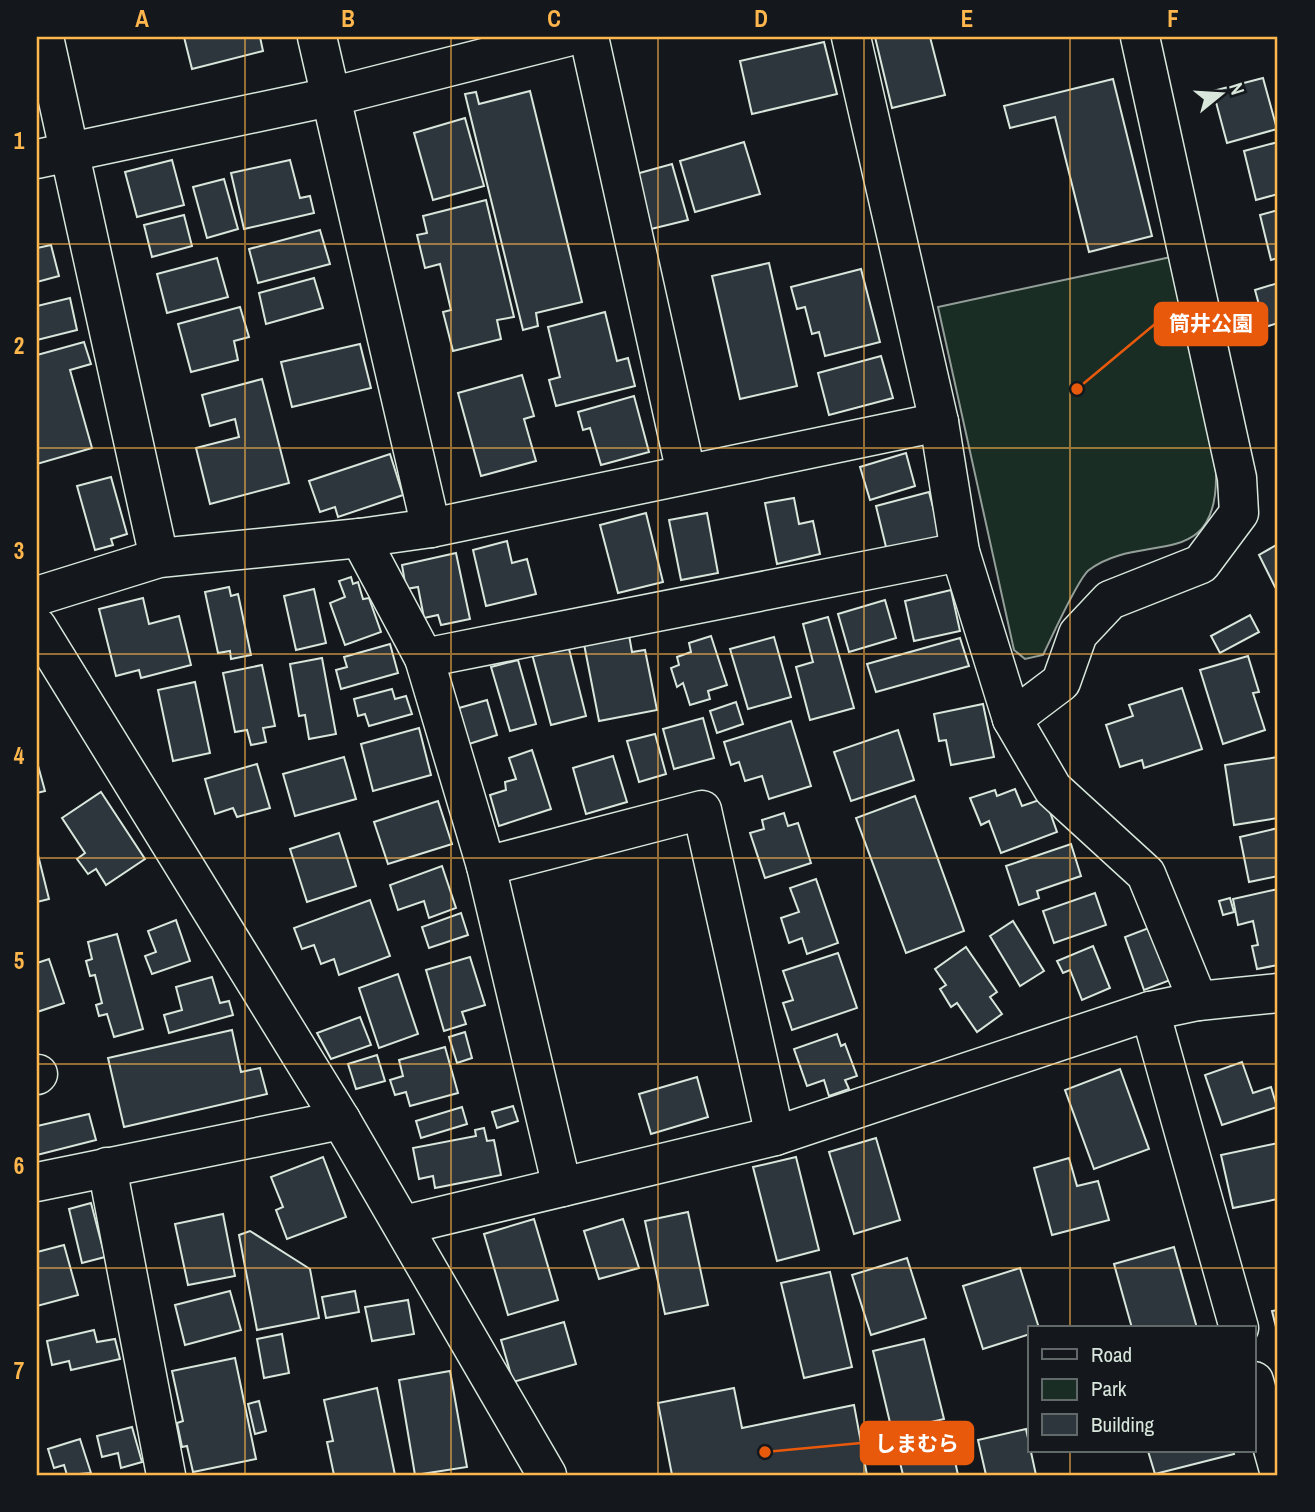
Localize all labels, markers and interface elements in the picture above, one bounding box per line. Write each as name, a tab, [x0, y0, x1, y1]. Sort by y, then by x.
text: A	[135, 3, 149, 34]
text: B	[341, 3, 355, 34]
text: C	[547, 3, 561, 34]
text: D	[754, 3, 768, 34]
text: E	[961, 3, 973, 34]
text: F	[1167, 3, 1179, 34]
north arrow	[1186, 60, 1256, 130]
text: N	[1223, 79, 1251, 98]
text: 1	[14, 125, 25, 156]
callout: 筒井公園	[1155, 303, 1267, 345]
text: 筒井公園	[1169, 309, 1253, 338]
text: 2	[14, 330, 24, 361]
text: 3	[14, 535, 24, 566]
text: 4	[14, 740, 25, 771]
text: 5	[14, 945, 24, 976]
text: 6	[14, 1150, 24, 1181]
legend	[1028, 1326, 1256, 1452]
text: Road	[1091, 1340, 1132, 1369]
text: 7	[14, 1355, 24, 1386]
text: Park	[1091, 1374, 1127, 1403]
text: Building	[1091, 1410, 1155, 1439]
callout: しまむら	[861, 1422, 973, 1464]
text: しまむら	[875, 1429, 959, 1458]

